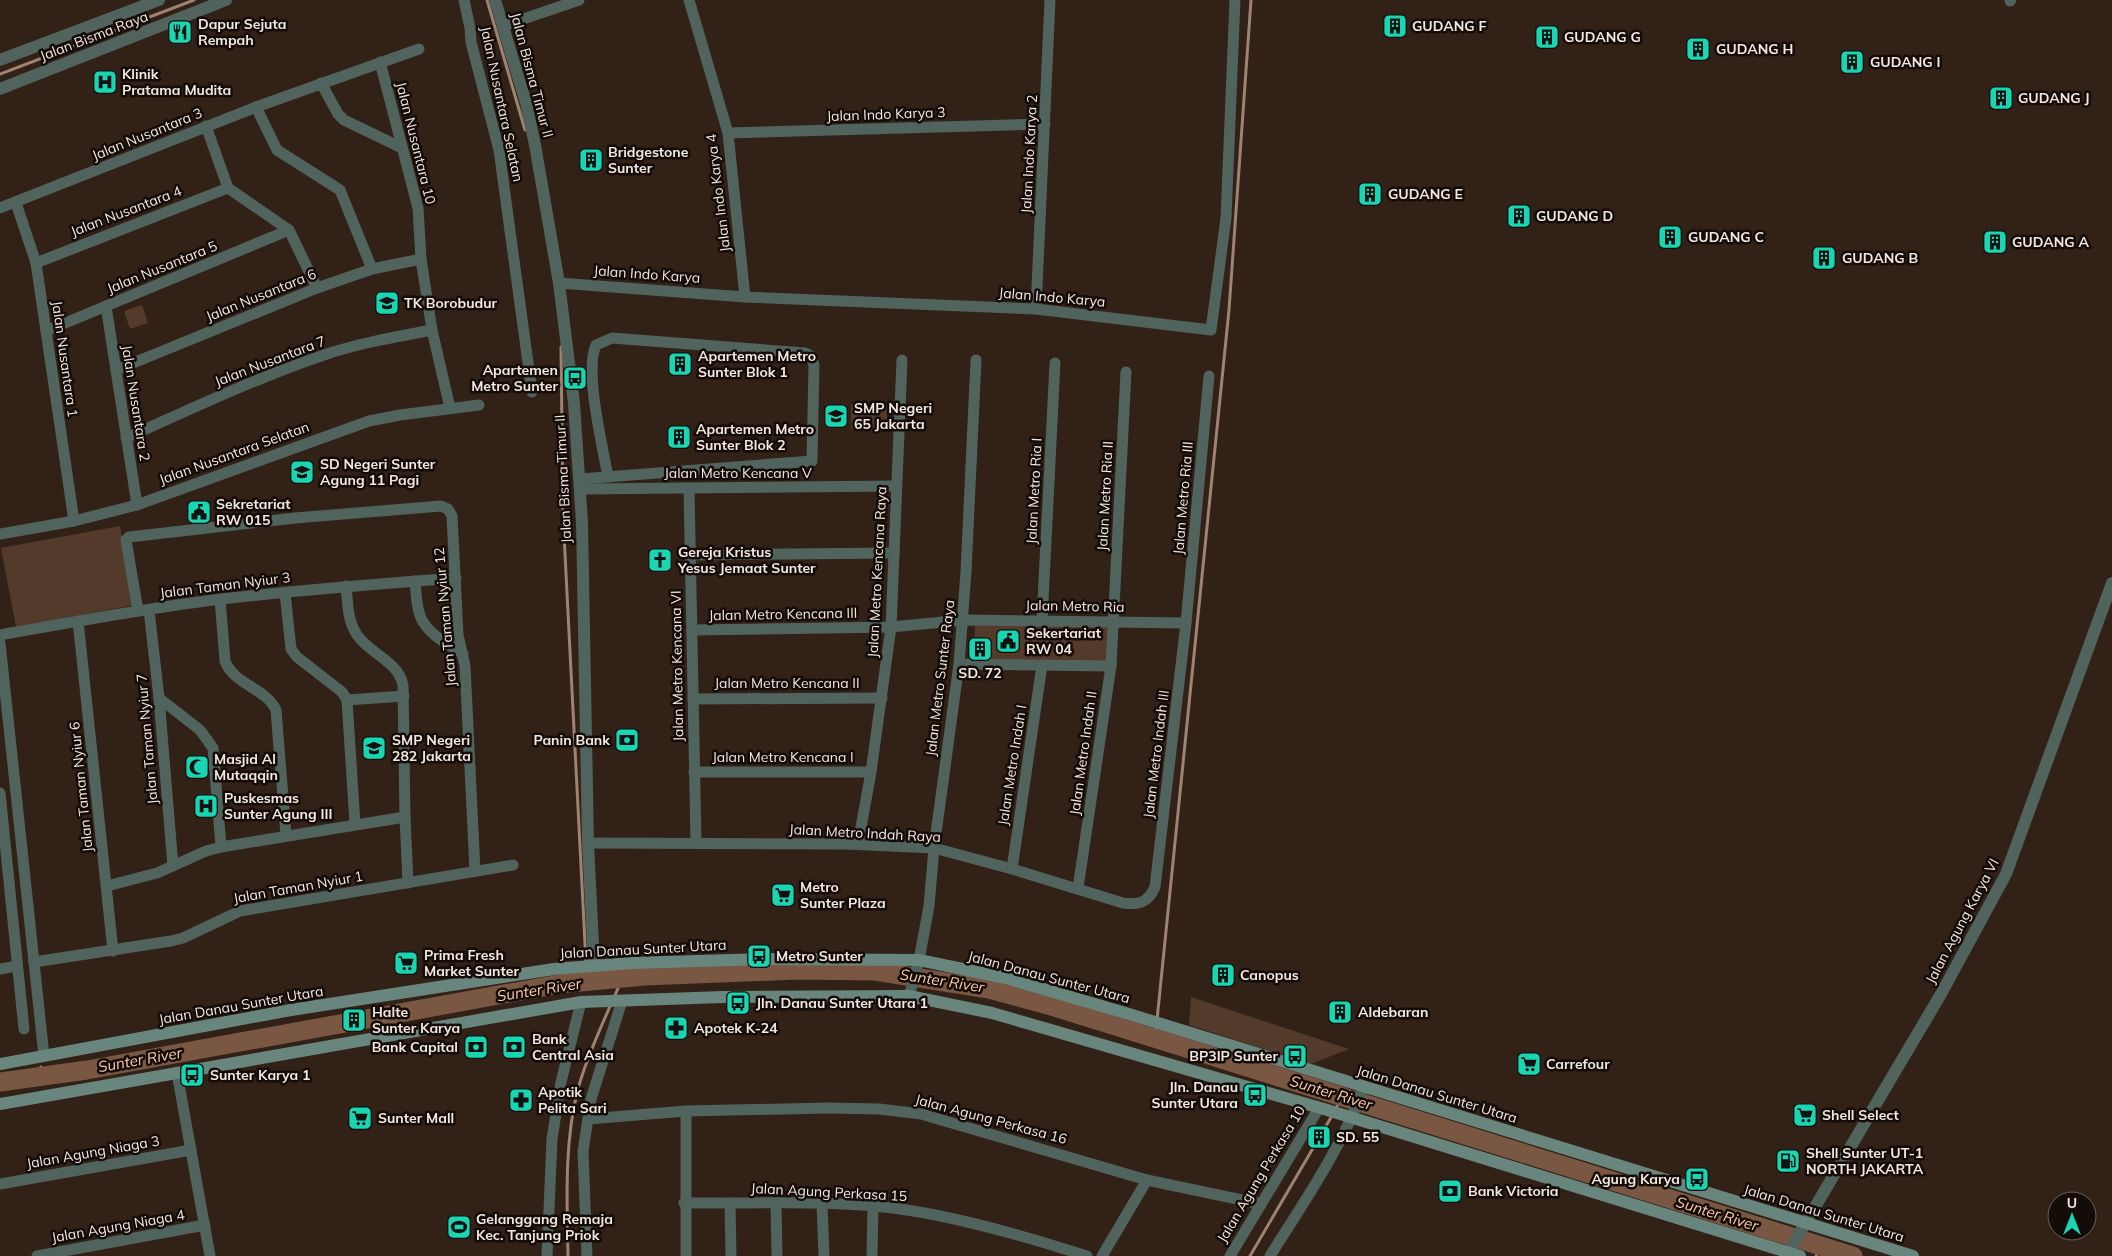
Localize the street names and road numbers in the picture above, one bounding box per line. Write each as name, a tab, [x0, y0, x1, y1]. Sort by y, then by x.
street label: Jalan Bisma Raya	[37, 7, 151, 65]
street label: Jalan Bisma Timur II	[507, 10, 557, 140]
street label: Jalan Nusantara Selatan	[477, 25, 527, 183]
street label: Jalan Nusantara 10	[392, 80, 440, 206]
street label: Jalan Indo Karya 2	[1017, 94, 1041, 214]
street label: Jalan Indo Karya 3	[826, 103, 946, 125]
street label: Jalan Nusantara 3	[89, 104, 205, 164]
street label: Jalan Indo Karya 4	[702, 132, 734, 253]
street label: Jalan Nusantara 4	[68, 181, 185, 240]
street label: Jalan Nusantara 5	[104, 237, 220, 297]
street label: Jalan Indo Karya	[593, 261, 701, 287]
street label: Jalan Nusantara 6	[203, 265, 319, 325]
street label: Jalan Indo Karya	[998, 283, 1106, 311]
street label: Jalan Nusantara 1	[48, 300, 82, 418]
street label: Jalan Nusantara 7	[212, 332, 328, 390]
street label: Jalan Nusantara 2	[118, 344, 154, 462]
street label: Jalan Bisma Timur II	[551, 414, 575, 544]
street label: Jalan Nusantara Selatan	[156, 417, 312, 489]
street label: Jalan Metro Ria I	[1022, 437, 1046, 545]
street label: Jalan Metro Ria II	[1093, 441, 1117, 551]
street label: Jalan Metro Ria III	[1169, 441, 1197, 555]
street label: Jalan Metro Kencana V	[664, 464, 812, 482]
street label: Jalan Metro Kencana Raya	[864, 486, 890, 658]
street label: Jalan Taman Nyiur 12	[430, 547, 460, 687]
street label: Jalan Taman Nyiur 3	[159, 568, 291, 602]
street label: Jalan Metro Kencana VI	[667, 590, 687, 742]
street label: Jalan Metro Ria	[1025, 596, 1125, 616]
street label: Jalan Metro Sunter Raya	[921, 599, 959, 757]
street label: Jalan Metro Kencana III	[708, 604, 858, 624]
street label: Jalan Taman Nyiur 7	[132, 673, 162, 805]
street label: Jalan Metro Kencana II	[714, 674, 860, 692]
street label: Jalan Metro Indah III	[1139, 689, 1173, 819]
street label: Jalan Metro Indah II	[1065, 690, 1101, 816]
street label: Jalan Metro Indah I	[994, 703, 1030, 827]
street label: Jalan Taman Nyiur 6	[65, 721, 97, 853]
street label: Jalan Metro Kencana I	[712, 748, 854, 766]
street label: Jalan Metro Indah Raya	[789, 820, 941, 846]
street label: Jalan Agung Karya VI	[1921, 855, 2003, 987]
street label: Jalan Taman Nyiur 1	[232, 867, 364, 907]
street label: Jalan Danau Sunter Utara	[559, 936, 727, 962]
street label: Jalan Danau Sunter Utara	[966, 947, 1132, 1007]
street label: Jalan Danau Sunter Utara	[157, 982, 325, 1028]
street label: Jalan Danau Sunter Utara	[1355, 1061, 1519, 1127]
street label: Jalan Agung Perkasa 16	[913, 1090, 1069, 1148]
street label: Jalan Agung Perkasa 10	[1213, 1102, 1309, 1246]
street label: Jalan Agung Niaga 3	[25, 1131, 161, 1173]
street label: Jalan Agung Perkasa 15	[750, 1179, 908, 1205]
street label: Jalan Danau Sunter Utara	[1742, 1180, 1906, 1246]
street label: Jalan Agung Niaga 4	[50, 1205, 186, 1247]

